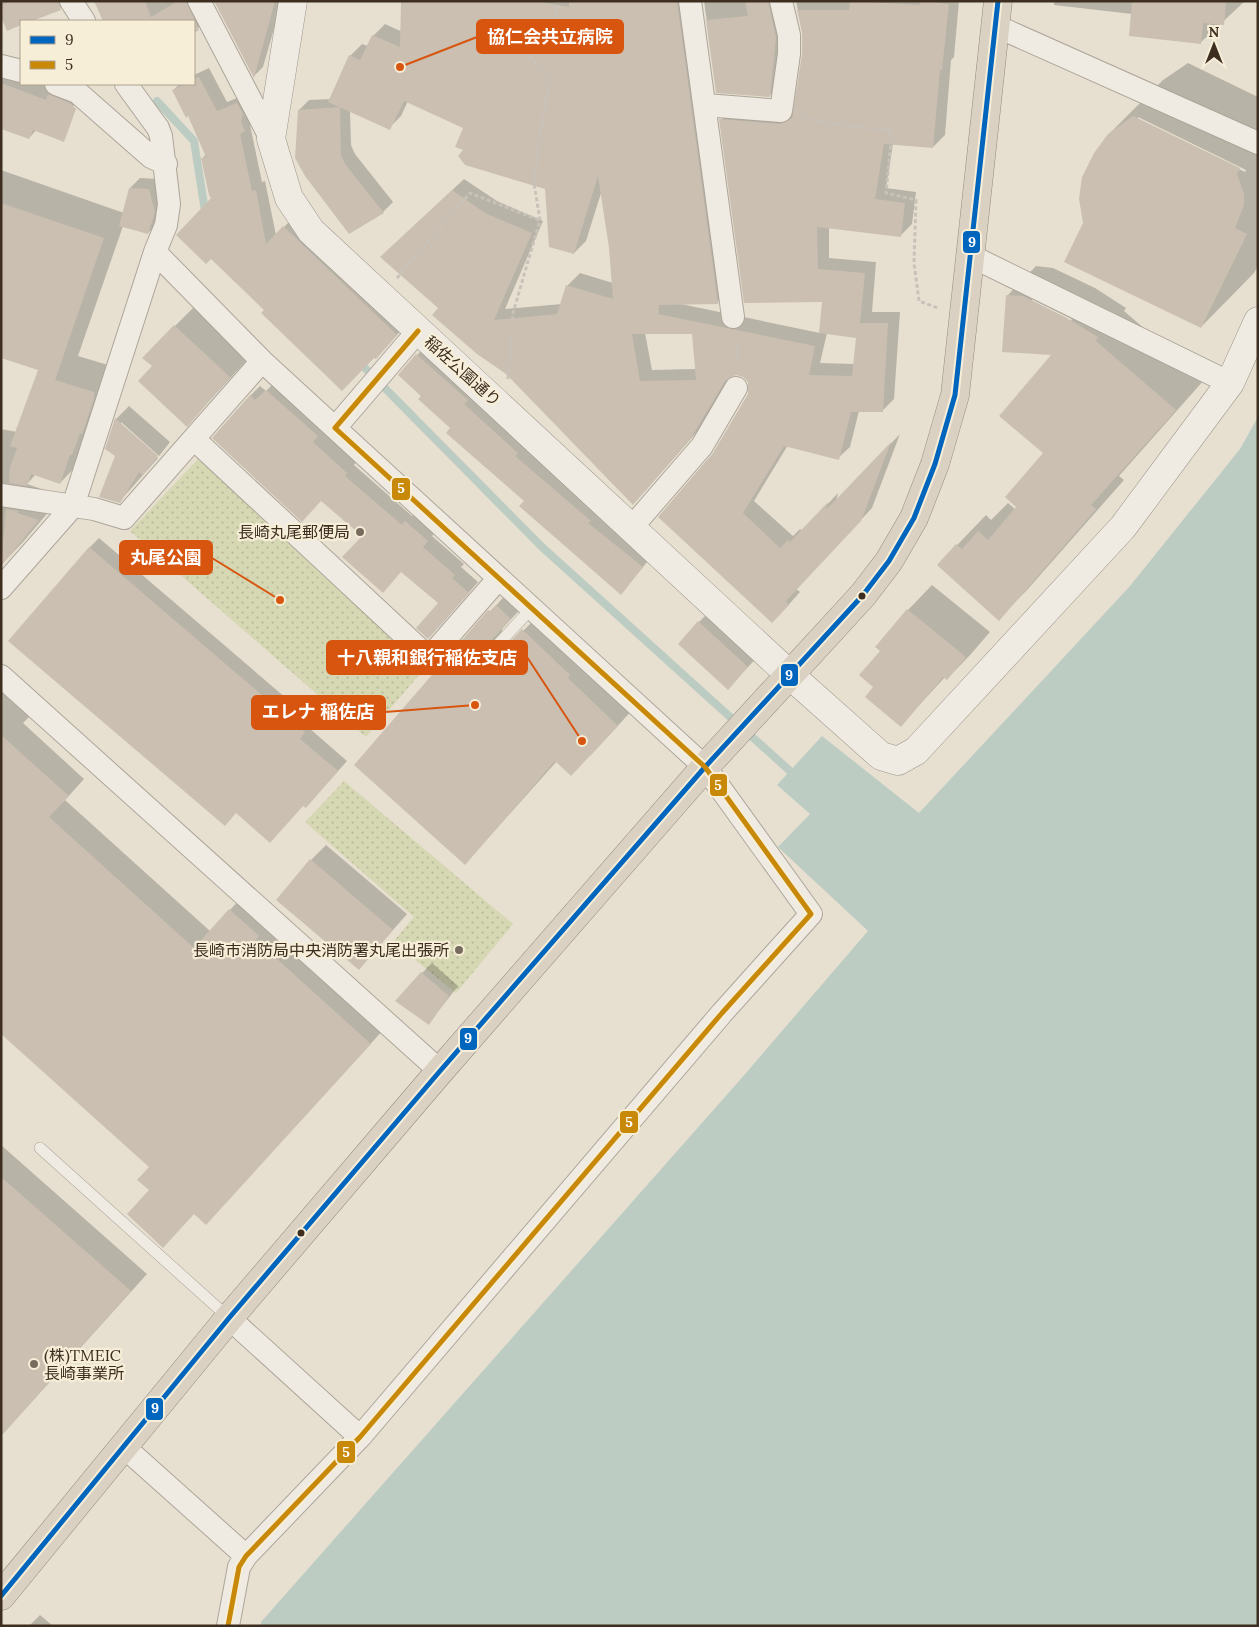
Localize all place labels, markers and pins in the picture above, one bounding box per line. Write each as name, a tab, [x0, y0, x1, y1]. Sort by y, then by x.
callout: 協仁会共立病院	[477, 20, 623, 53]
place label: 長崎丸尾郵便局	[238, 522, 350, 542]
marker: 長崎丸尾郵便局	[354, 526, 366, 538]
callout: 丸尾公園	[120, 541, 212, 574]
unlabelled marker	[857, 591, 867, 601]
callout: 十八親和銀行稲佐支店	[327, 641, 527, 674]
callout: エレナ 稲佐店	[252, 696, 385, 729]
place label: 長崎市消防局中央消防署丸尾出張所	[193, 940, 449, 960]
marker: 長崎市消防局中央消防署丸尾出張所	[453, 944, 465, 956]
unlabelled marker	[296, 1228, 306, 1238]
place label: (株)TMEIC 長崎事業所	[44, 1345, 124, 1383]
marker: (株)TMEIC 長崎事業所	[28, 1358, 40, 1370]

